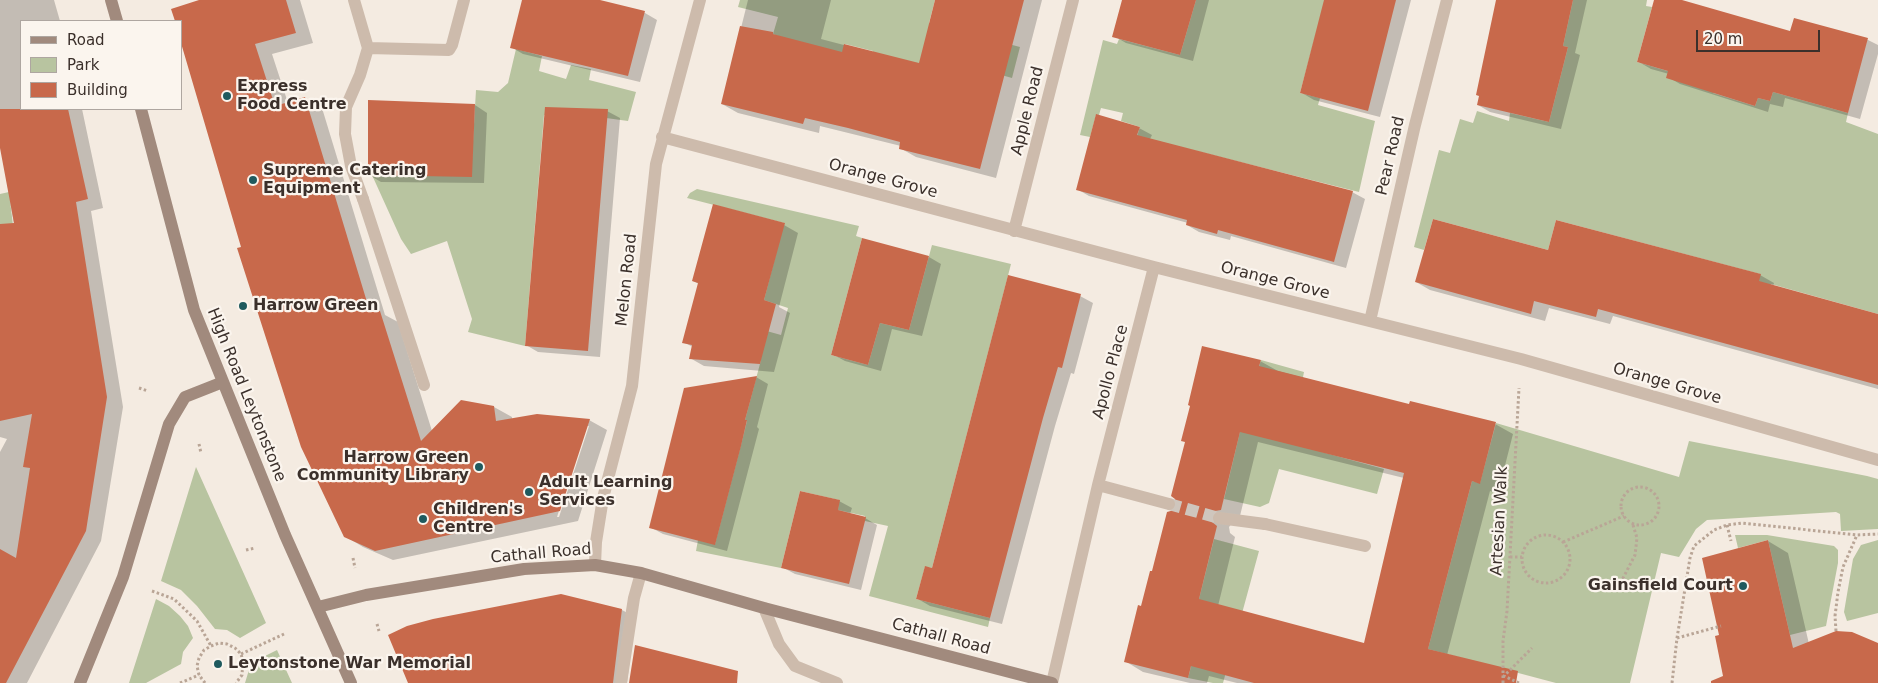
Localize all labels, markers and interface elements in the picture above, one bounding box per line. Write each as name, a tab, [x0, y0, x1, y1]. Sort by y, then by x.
legend	[20, 20, 182, 110]
scale bar	[1698, 20, 1822, 52]
text: 20 m	[1704, 30, 1742, 48]
text: Road	[67, 31, 105, 49]
text: Park	[67, 56, 99, 74]
street label: Apple Road	[1008, 65, 1048, 157]
place label: Express Food Centre	[237, 77, 347, 115]
text: Building	[67, 81, 128, 99]
marker: Express Food Centre	[221, 90, 233, 102]
street label: Pear Road	[1373, 115, 1409, 197]
street label: Orange Grove	[826, 155, 940, 203]
place label: Supreme Catering Equipment	[263, 161, 426, 199]
marker: Supreme Catering Equipment	[247, 174, 259, 186]
street label: Melon Road	[613, 233, 641, 327]
street label: Orange Grove	[1218, 258, 1332, 304]
place label: Harrow Green	[253, 296, 378, 316]
marker: Harrow Green	[237, 300, 249, 312]
street label: High Road Leytonstone	[202, 305, 290, 485]
street label: Apollo Place	[1089, 323, 1133, 421]
street label: Orange Grove	[1611, 359, 1723, 409]
place label: Harrow Green Community Library	[297, 448, 469, 486]
marker: Harrow Green Community Library	[473, 461, 485, 473]
street label: Artesian Walk	[1488, 466, 1512, 576]
place label: Adult Learning Services	[539, 473, 672, 511]
marker: Adult Learning Services	[523, 486, 535, 498]
place label: Children's Centre	[433, 500, 523, 538]
marker: Children's Centre	[417, 513, 429, 525]
street label: Cathall Road	[490, 540, 592, 568]
place label: Gainsfield Court	[1588, 576, 1733, 596]
marker: Gainsfield Court	[1737, 580, 1749, 592]
street label: Cathall Road	[890, 615, 992, 659]
place label: Leytonstone War Memorial	[228, 654, 471, 674]
marker: Leytonstone War Memorial	[212, 658, 224, 670]

